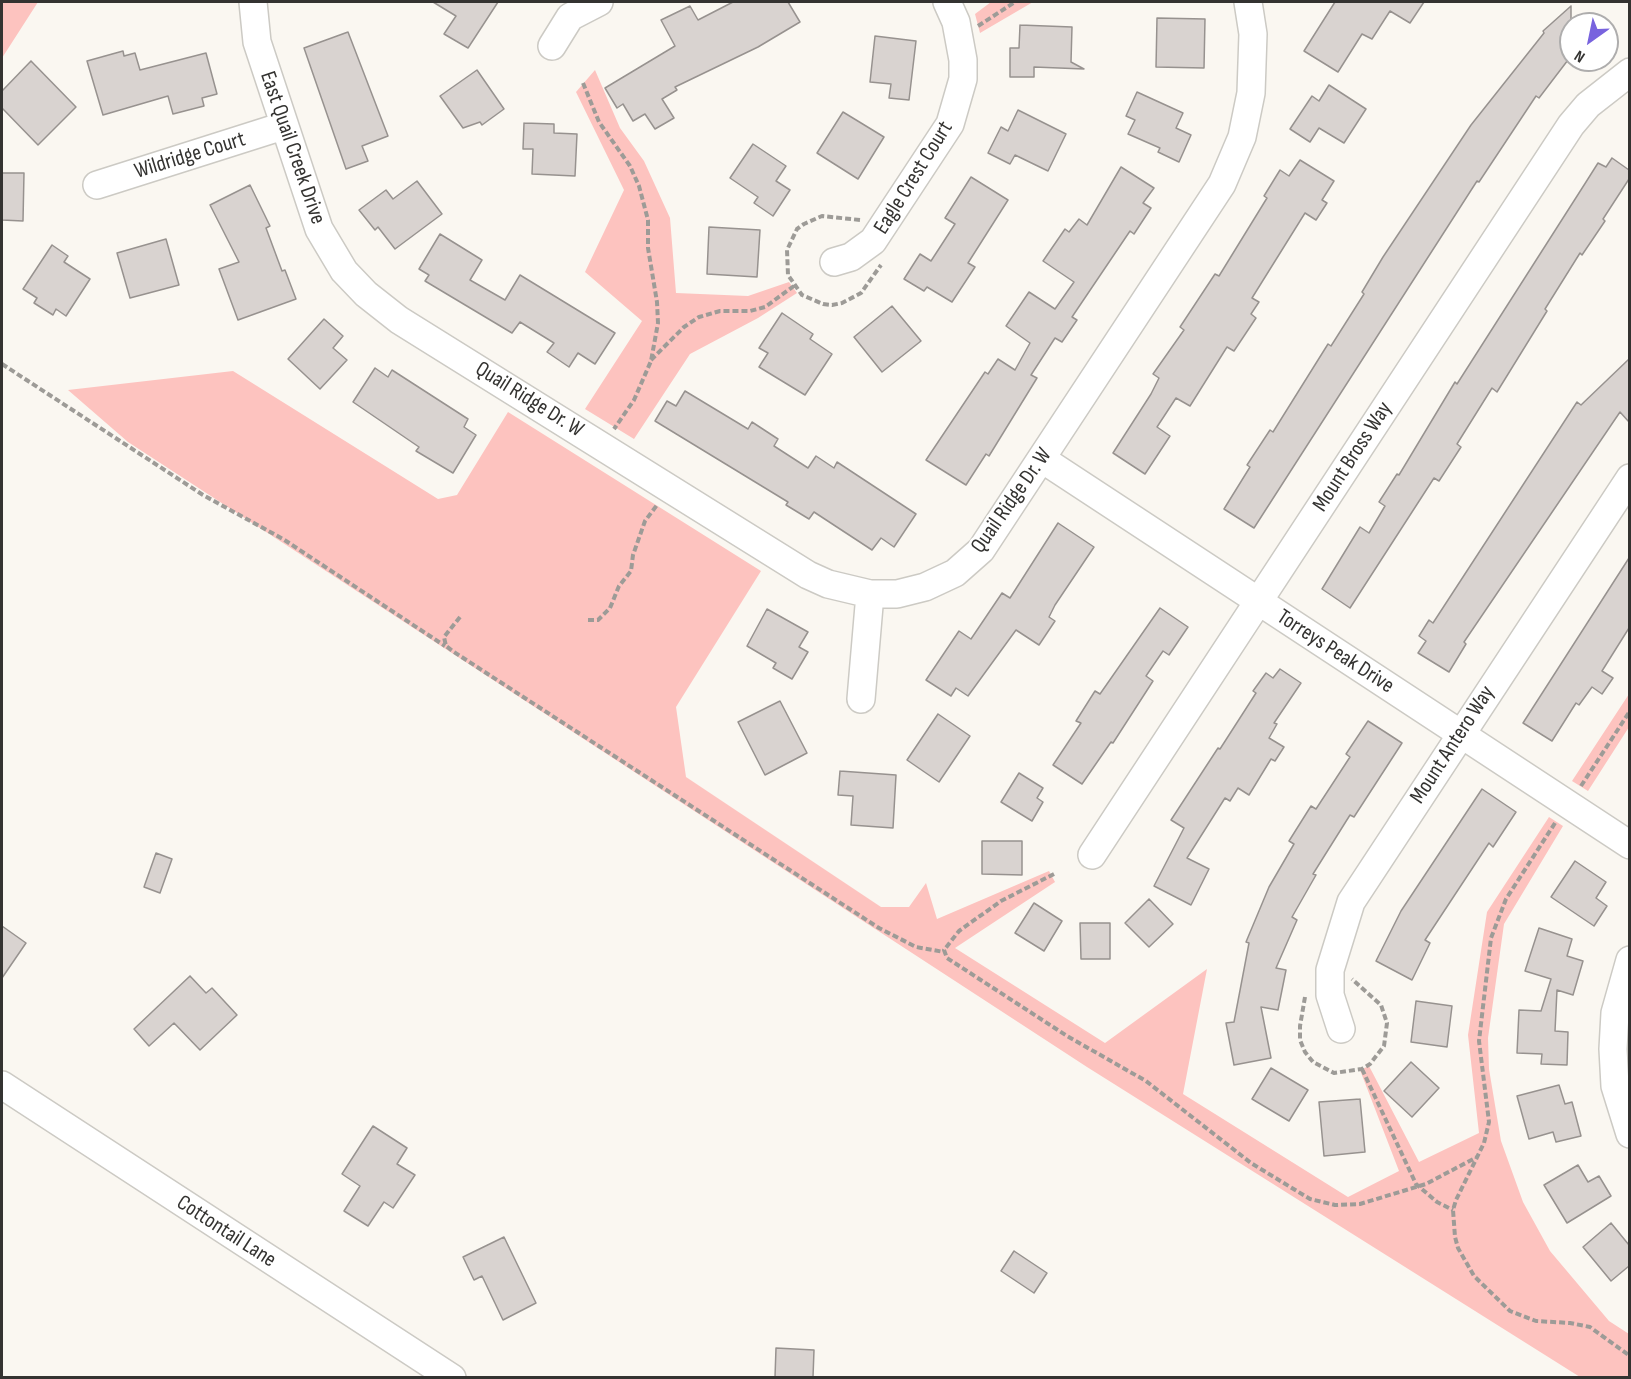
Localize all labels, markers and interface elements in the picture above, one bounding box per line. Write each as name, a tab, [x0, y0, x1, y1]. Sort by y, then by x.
north arrow	[1559, 12, 1619, 72]
text: N	[1571, 46, 1589, 66]
street label: East Quail Creek Drive	[253, 68, 331, 228]
street label: Eagle Crest Court	[869, 117, 959, 239]
street label: Wildridge Court	[131, 127, 249, 185]
street label: Quail Ridge Dr. W	[470, 356, 588, 444]
street label: Mount Bross Way	[1308, 397, 1398, 517]
street label: Quail Ridge Dr. W	[966, 443, 1058, 559]
street label: Torreys Peak Drive	[1271, 604, 1399, 700]
street label: Mount Antero Way	[1405, 681, 1501, 809]
street label: Cottontail Lane	[171, 1190, 281, 1274]

